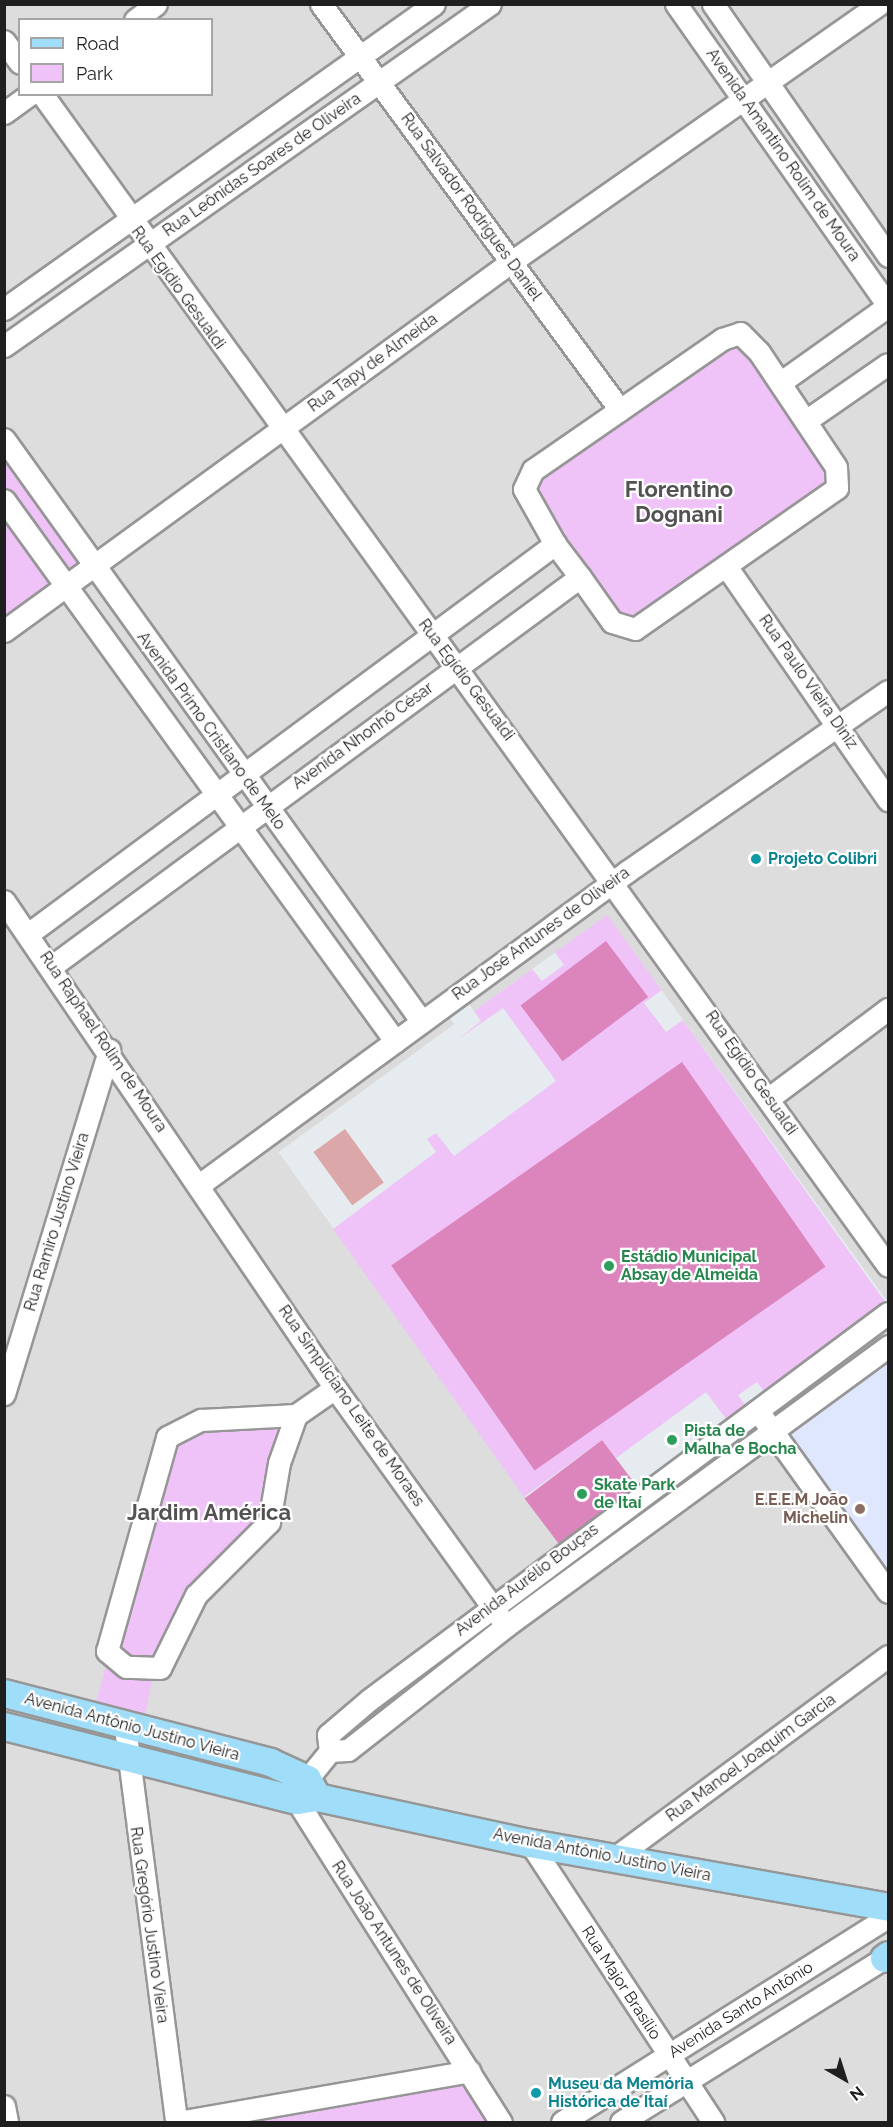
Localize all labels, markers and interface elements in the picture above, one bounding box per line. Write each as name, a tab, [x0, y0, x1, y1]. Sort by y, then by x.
legend	[18, 18, 213, 96]
text: Road	[76, 33, 119, 54]
street label: Avenida Amantino Rolim de Moura	[702, 45, 864, 265]
text: Park	[76, 63, 113, 84]
street label: Rua Leônidas Soares de Oliveira	[159, 89, 365, 241]
street label: Rua Salvador Rodrigues Daniel	[396, 109, 546, 305]
street label: Rua Egídio Gesualdi	[127, 223, 229, 353]
street label: Rua Tapy de Almeida	[304, 309, 442, 417]
district label: Florentino Dognani	[625, 476, 733, 528]
street label: Rua Paulo Vieira Diniz	[754, 611, 862, 753]
street label: Rua Egídio Gesualdi	[414, 615, 518, 745]
street label: Avenida Primo Cristiano de Melo	[133, 628, 289, 834]
street label: Avenida Nhonhô César	[289, 678, 437, 794]
place label: Projeto Colibri	[768, 849, 877, 869]
marker: Projeto Colibri	[749, 852, 763, 866]
street label: Rua José Antunes de Oliveira	[448, 863, 634, 1005]
street label: Rua Raphael Rolim de Moura	[35, 948, 171, 1136]
street label: Rua Egídio Gesualdi	[701, 1007, 801, 1139]
street label: Rua Ramiro Justino Vieira	[20, 1130, 94, 1314]
place label: Estádio Municipal Absay de Almeida	[621, 1247, 759, 1285]
marker: Estádio Municipal Absay de Almeida	[602, 1259, 616, 1273]
street label: Rua Simpliciano Leite de Moraes	[274, 1302, 428, 1510]
place label: Pista de Malha e Bocha	[684, 1421, 797, 1459]
marker: Pista de Malha e Bocha	[665, 1433, 679, 1447]
place label: Skate Park de Itaí	[594, 1475, 675, 1513]
marker: Skate Park de Itaí	[575, 1487, 589, 1501]
place label: E.E.E.M João Michelin	[754, 1490, 848, 1528]
district label: Jardim América	[127, 1500, 291, 1526]
marker: E.E.E.M João Michelin	[853, 1502, 867, 1516]
street label: Avenida Aurélio Bouças	[451, 1520, 603, 1640]
street label: Avenida Antônio Justino Vieira	[22, 1689, 242, 1765]
street label: Rua Manoel Joaquim Garcia	[662, 1690, 840, 1826]
street label: Avenida Antônio Justino Vieira	[491, 1824, 713, 1886]
street label: Rua Gregório Justino Vieira	[126, 1825, 172, 2025]
street label: Rua João Antunes de Oliveira	[327, 1857, 461, 2049]
street label: Rua Major Brasílio	[577, 1923, 665, 2043]
street label: Avenida Santo Antônio	[665, 1958, 817, 2062]
north arrow	[815, 2049, 875, 2109]
place label: Museu da Memória Histórica de Itaí	[548, 2074, 694, 2112]
text: N	[846, 2082, 867, 2105]
marker: Museu da Memória Histórica de Itaí	[529, 2086, 543, 2100]

